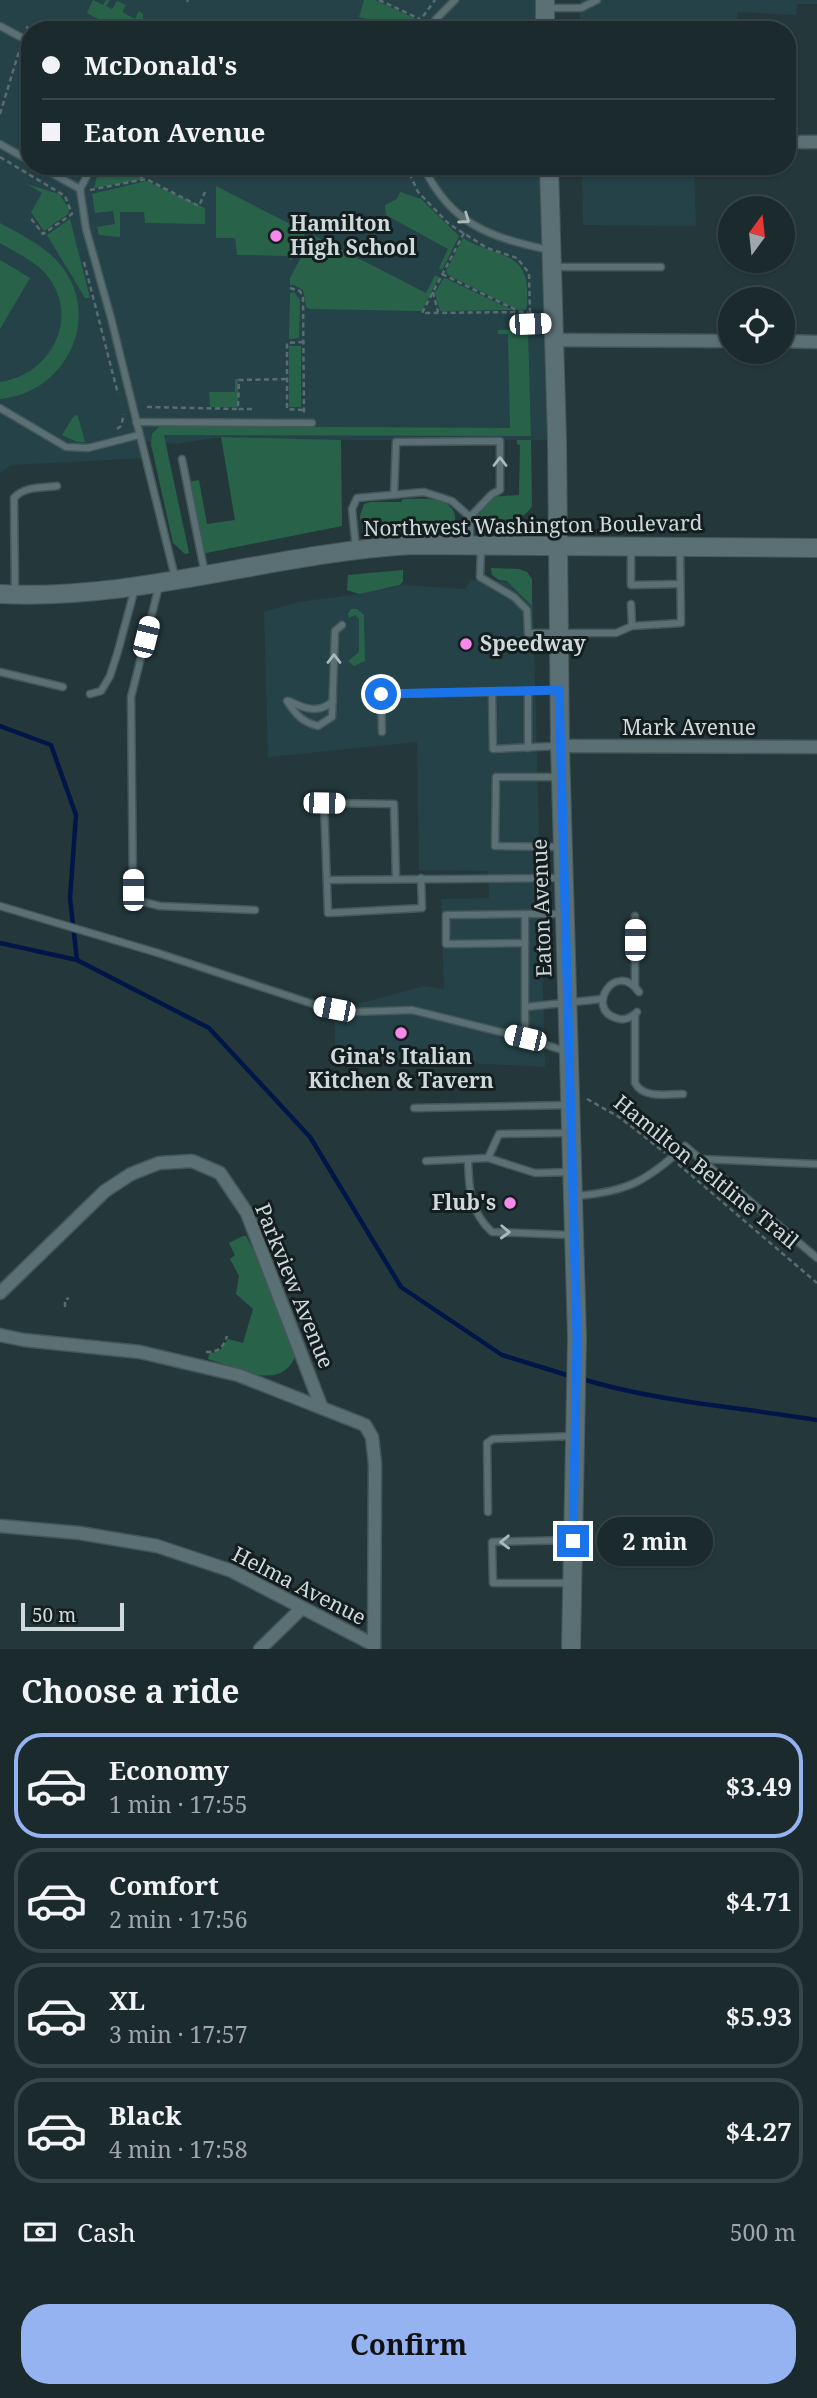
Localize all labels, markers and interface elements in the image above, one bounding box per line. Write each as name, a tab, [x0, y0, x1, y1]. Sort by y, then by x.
text: McDonald's	[84, 47, 237, 83]
text: Eaton Avenue	[84, 114, 265, 150]
north arrow	[718, 196, 794, 273]
map controls	[718, 196, 795, 364]
place label: Hamilton High School	[290, 209, 417, 261]
one-way arrow	[457, 211, 470, 223]
marker: Hamilton High School	[268, 228, 284, 244]
button: locate	[718, 287, 795, 364]
car	[509, 313, 552, 335]
one-way arrow	[492, 456, 508, 467]
street label: Northwest Washington Boulevard	[363, 508, 703, 542]
car	[131, 614, 162, 660]
place label: Speedway	[480, 629, 587, 657]
marker: Speedway	[458, 636, 474, 652]
one-way arrow	[326, 653, 342, 664]
route start	[365, 678, 397, 710]
street label: Mark Avenue	[622, 713, 756, 741]
car	[303, 792, 346, 814]
street label: Eaton Avenue	[525, 838, 557, 978]
car	[123, 869, 144, 911]
car	[625, 919, 646, 961]
car	[312, 995, 357, 1023]
car	[503, 1023, 548, 1053]
marker: Gina's Italian Kitchen & Tavern	[393, 1025, 409, 1041]
place label: Gina's Italian Kitchen & Tavern	[308, 1042, 494, 1094]
street label: Hamilton Beltline Trail	[609, 1088, 805, 1255]
place label: Flub's	[432, 1188, 496, 1216]
marker: Flub's	[502, 1195, 518, 1211]
street label: Parkview Avenue	[249, 1199, 341, 1372]
one-way arrow	[500, 1225, 511, 1240]
callout: 2 min	[598, 1516, 713, 1566]
route end	[557, 1525, 589, 1557]
text: 2 min	[622, 1525, 688, 1557]
one-way arrow	[499, 1534, 510, 1549]
street label: Helma Avenue	[228, 1539, 371, 1631]
scale bar	[21, 1600, 124, 1632]
text: 50 m	[32, 1602, 76, 1628]
text: Choose a ride	[21, 1669, 240, 1712]
text: Economy	[109, 1752, 229, 1788]
icon: car	[25, 1754, 88, 1817]
text: $3.49	[726, 1768, 792, 1804]
text: 1 min · 17:55	[109, 1788, 247, 1820]
text: Comfort	[109, 1867, 219, 1903]
icon: car	[25, 1869, 88, 1932]
text: $4.71	[726, 1883, 792, 1919]
text: 2 min · 17:56	[109, 1903, 247, 1935]
text: XL	[109, 1982, 145, 2018]
icon: car	[25, 1984, 88, 2047]
text: $5.93	[726, 1998, 792, 2034]
text: 3 min · 17:57	[109, 2018, 247, 2050]
text: Black	[109, 2097, 182, 2133]
icon: car	[25, 2099, 88, 2162]
text: $4.27	[726, 2113, 792, 2149]
text: 4 min · 17:58	[109, 2133, 247, 2165]
icon: cash	[21, 2213, 59, 2251]
text: Cash	[77, 2214, 136, 2250]
text: 500 m	[730, 2216, 796, 2248]
button: Confirm	[21, 2304, 796, 2384]

